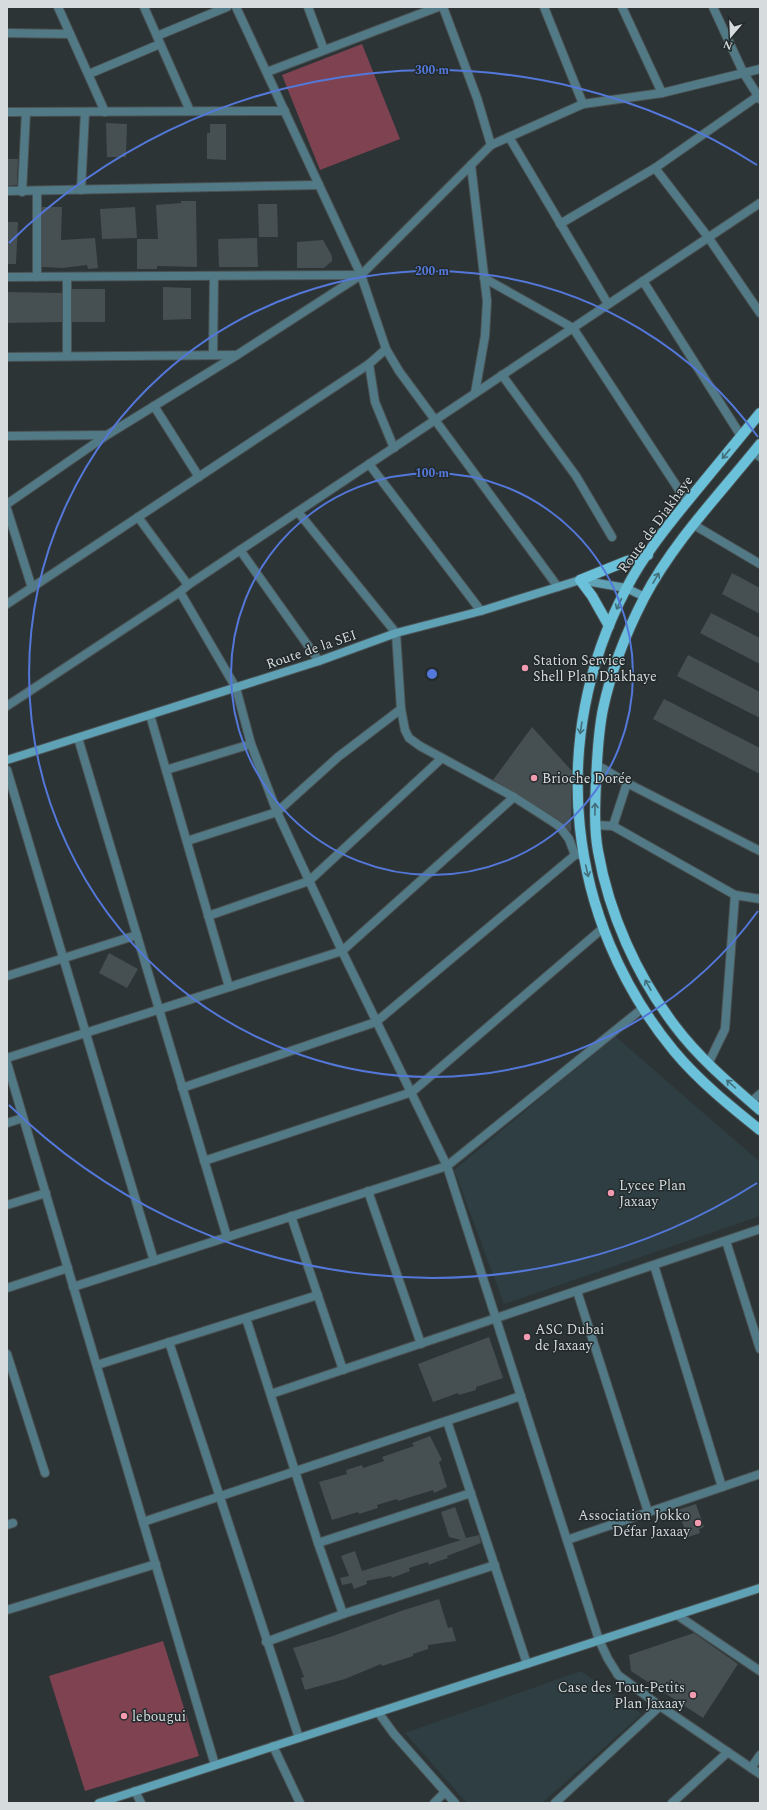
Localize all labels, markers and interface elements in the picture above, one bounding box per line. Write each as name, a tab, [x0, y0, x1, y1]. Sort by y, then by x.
north arrow	[711, 16, 751, 56]
text: N	[721, 35, 735, 54]
text: 300 m	[415, 61, 449, 80]
text: 200 m	[415, 262, 449, 281]
one-way arrow	[722, 448, 731, 459]
text: 100 m	[415, 464, 449, 483]
street label: Route de Diakhaye	[613, 471, 698, 577]
one-way arrow	[652, 572, 660, 584]
one-way arrow	[615, 598, 622, 610]
street label: Route de la SEI	[263, 624, 359, 675]
place label: Station Service Shell Plan Diakhaye	[533, 650, 657, 687]
marker: Station Service Shell Plan Diakhaye	[520, 663, 530, 673]
centre of rings	[425, 667, 439, 681]
one-way arrow	[577, 721, 585, 734]
place label: Brioche Dorée	[542, 768, 632, 789]
marker: Brioche Dorée	[529, 773, 539, 783]
one-way arrow	[591, 803, 599, 816]
one-way arrow	[584, 865, 591, 878]
one-way arrow	[643, 979, 651, 991]
one-way arrow	[726, 1080, 736, 1089]
place label: Lycee Plan Jaxaay	[619, 1175, 686, 1212]
marker: Lycee Plan Jaxaay	[606, 1188, 616, 1198]
place label: ASC Dubai de Jaxaay	[535, 1319, 604, 1356]
marker: ASC Dubai de Jaxaay	[522, 1332, 532, 1342]
place label: Association Jokko Défar Jaxaay	[578, 1505, 691, 1542]
marker: Association Jokko Défar Jaxaay	[693, 1518, 703, 1528]
place label: Case des Tout-Petits Plan Jaxaay	[558, 1677, 686, 1714]
marker: Case des Tout-Petits Plan Jaxaay	[688, 1690, 698, 1700]
place label: lebougui	[132, 1706, 186, 1727]
marker: lebougui	[119, 1711, 129, 1721]

